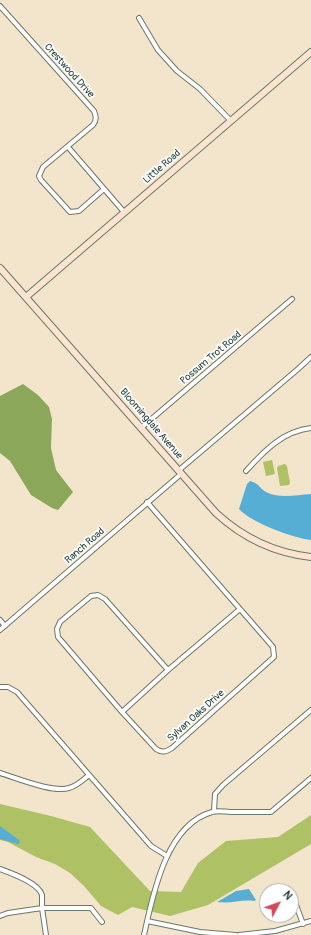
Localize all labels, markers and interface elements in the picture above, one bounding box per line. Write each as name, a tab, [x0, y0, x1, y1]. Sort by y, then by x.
street label: Crestwood Drive	[41, 41, 97, 101]
street label: Little Road	[141, 147, 183, 187]
street label: Possum Trot Road	[178, 329, 244, 387]
street label: Bloomingdale Avenue	[117, 386, 185, 462]
street label: Ranch Road	[63, 526, 107, 566]
street label: Sylvan Oaks Drive	[165, 687, 227, 745]
north arrow	[259, 883, 299, 923]
text: N	[280, 888, 295, 903]

